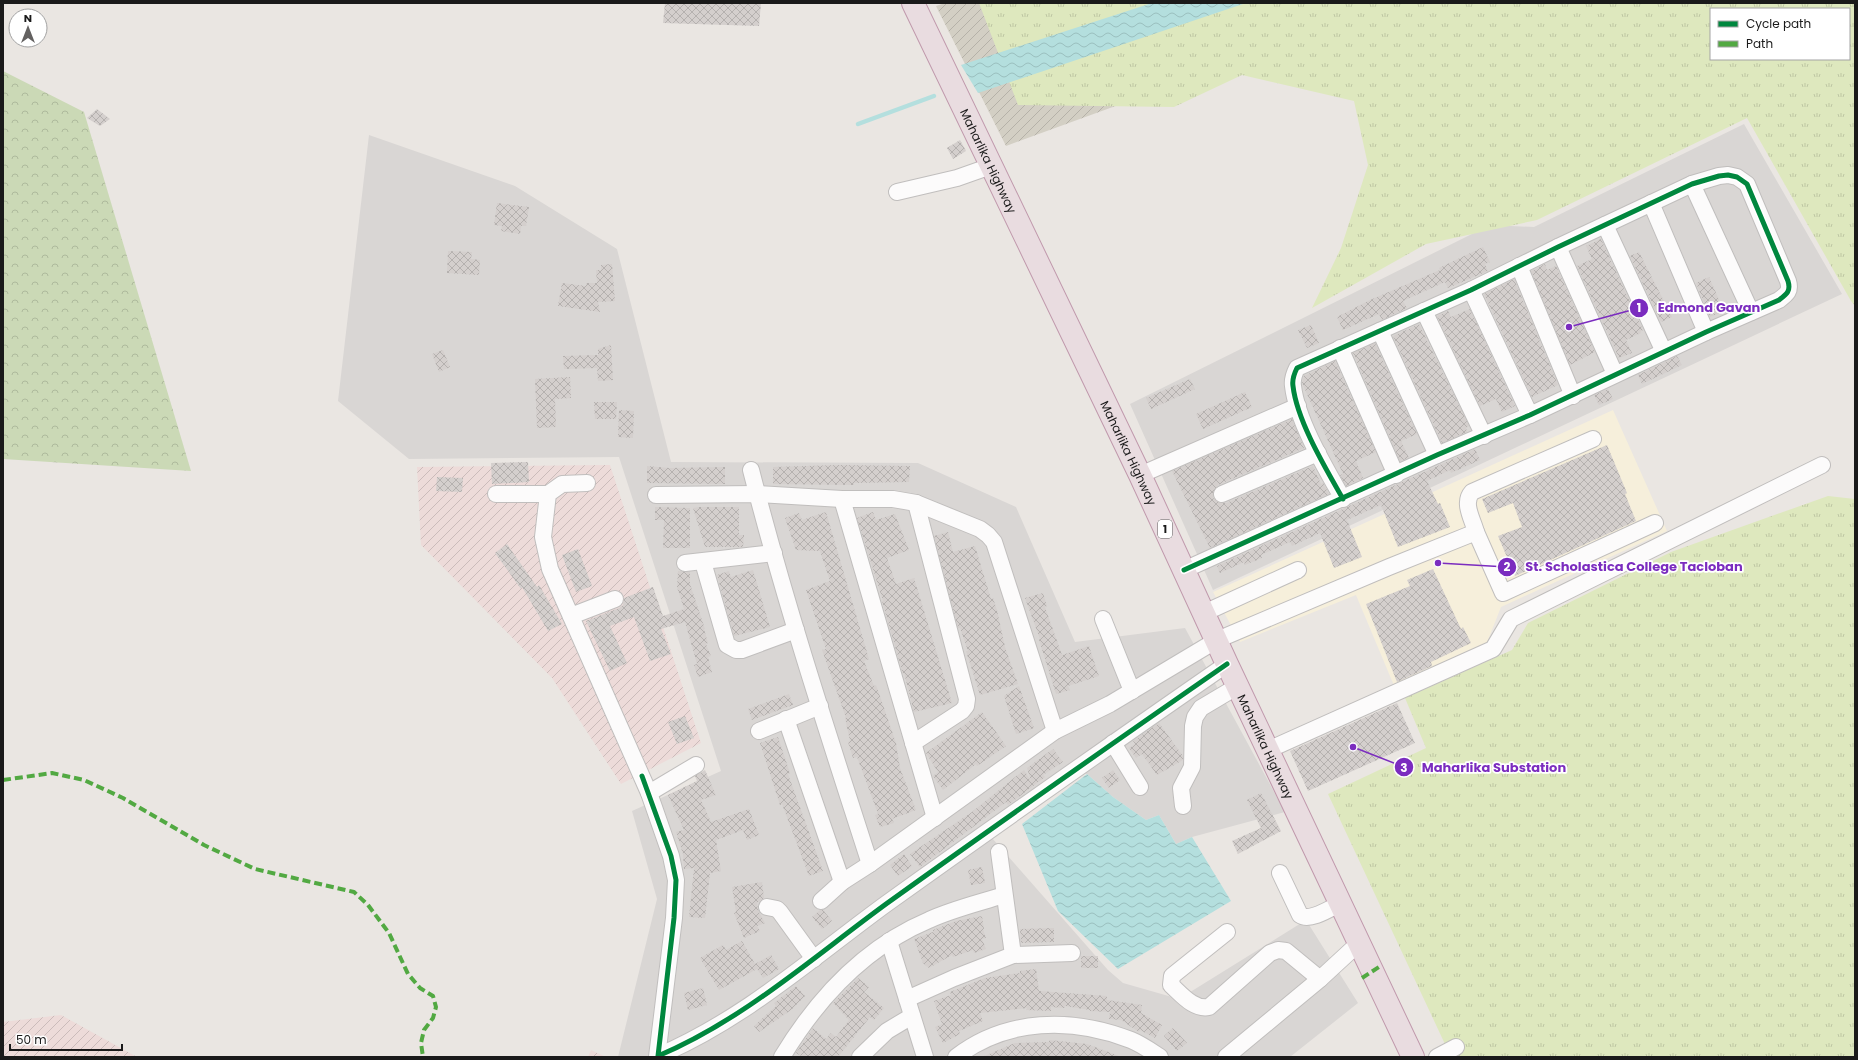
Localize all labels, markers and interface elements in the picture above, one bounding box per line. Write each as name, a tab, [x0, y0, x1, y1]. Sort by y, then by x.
north arrow	[8, 8, 48, 48]
legend	[1710, 8, 1850, 60]
text: N	[24, 10, 32, 26]
text: Cycle path	[1746, 15, 1811, 32]
text: Path	[1746, 35, 1773, 52]
street label: Maharlika Highway	[956, 106, 1021, 216]
callout: Edmond Gavan	[1629, 295, 1768, 320]
text: Edmond Gavan	[1658, 298, 1761, 317]
text: 1	[1637, 299, 1641, 316]
street label: Maharlika Highway	[1097, 398, 1161, 508]
road number: 1	[1158, 520, 1172, 538]
callout: St. Scholastica College Tacloban	[1497, 554, 1750, 579]
text: St. Scholastica College Tacloban	[1525, 557, 1743, 576]
text: 2	[1504, 558, 1511, 575]
street label: Maharlika Highway	[1234, 691, 1298, 802]
callout: Maharlika Substation	[1394, 755, 1574, 780]
text: Maharlika Substation	[1422, 758, 1566, 777]
text: 3	[1400, 759, 1408, 776]
scale bar	[10, 1026, 122, 1052]
text: 50 m	[16, 1031, 47, 1048]

